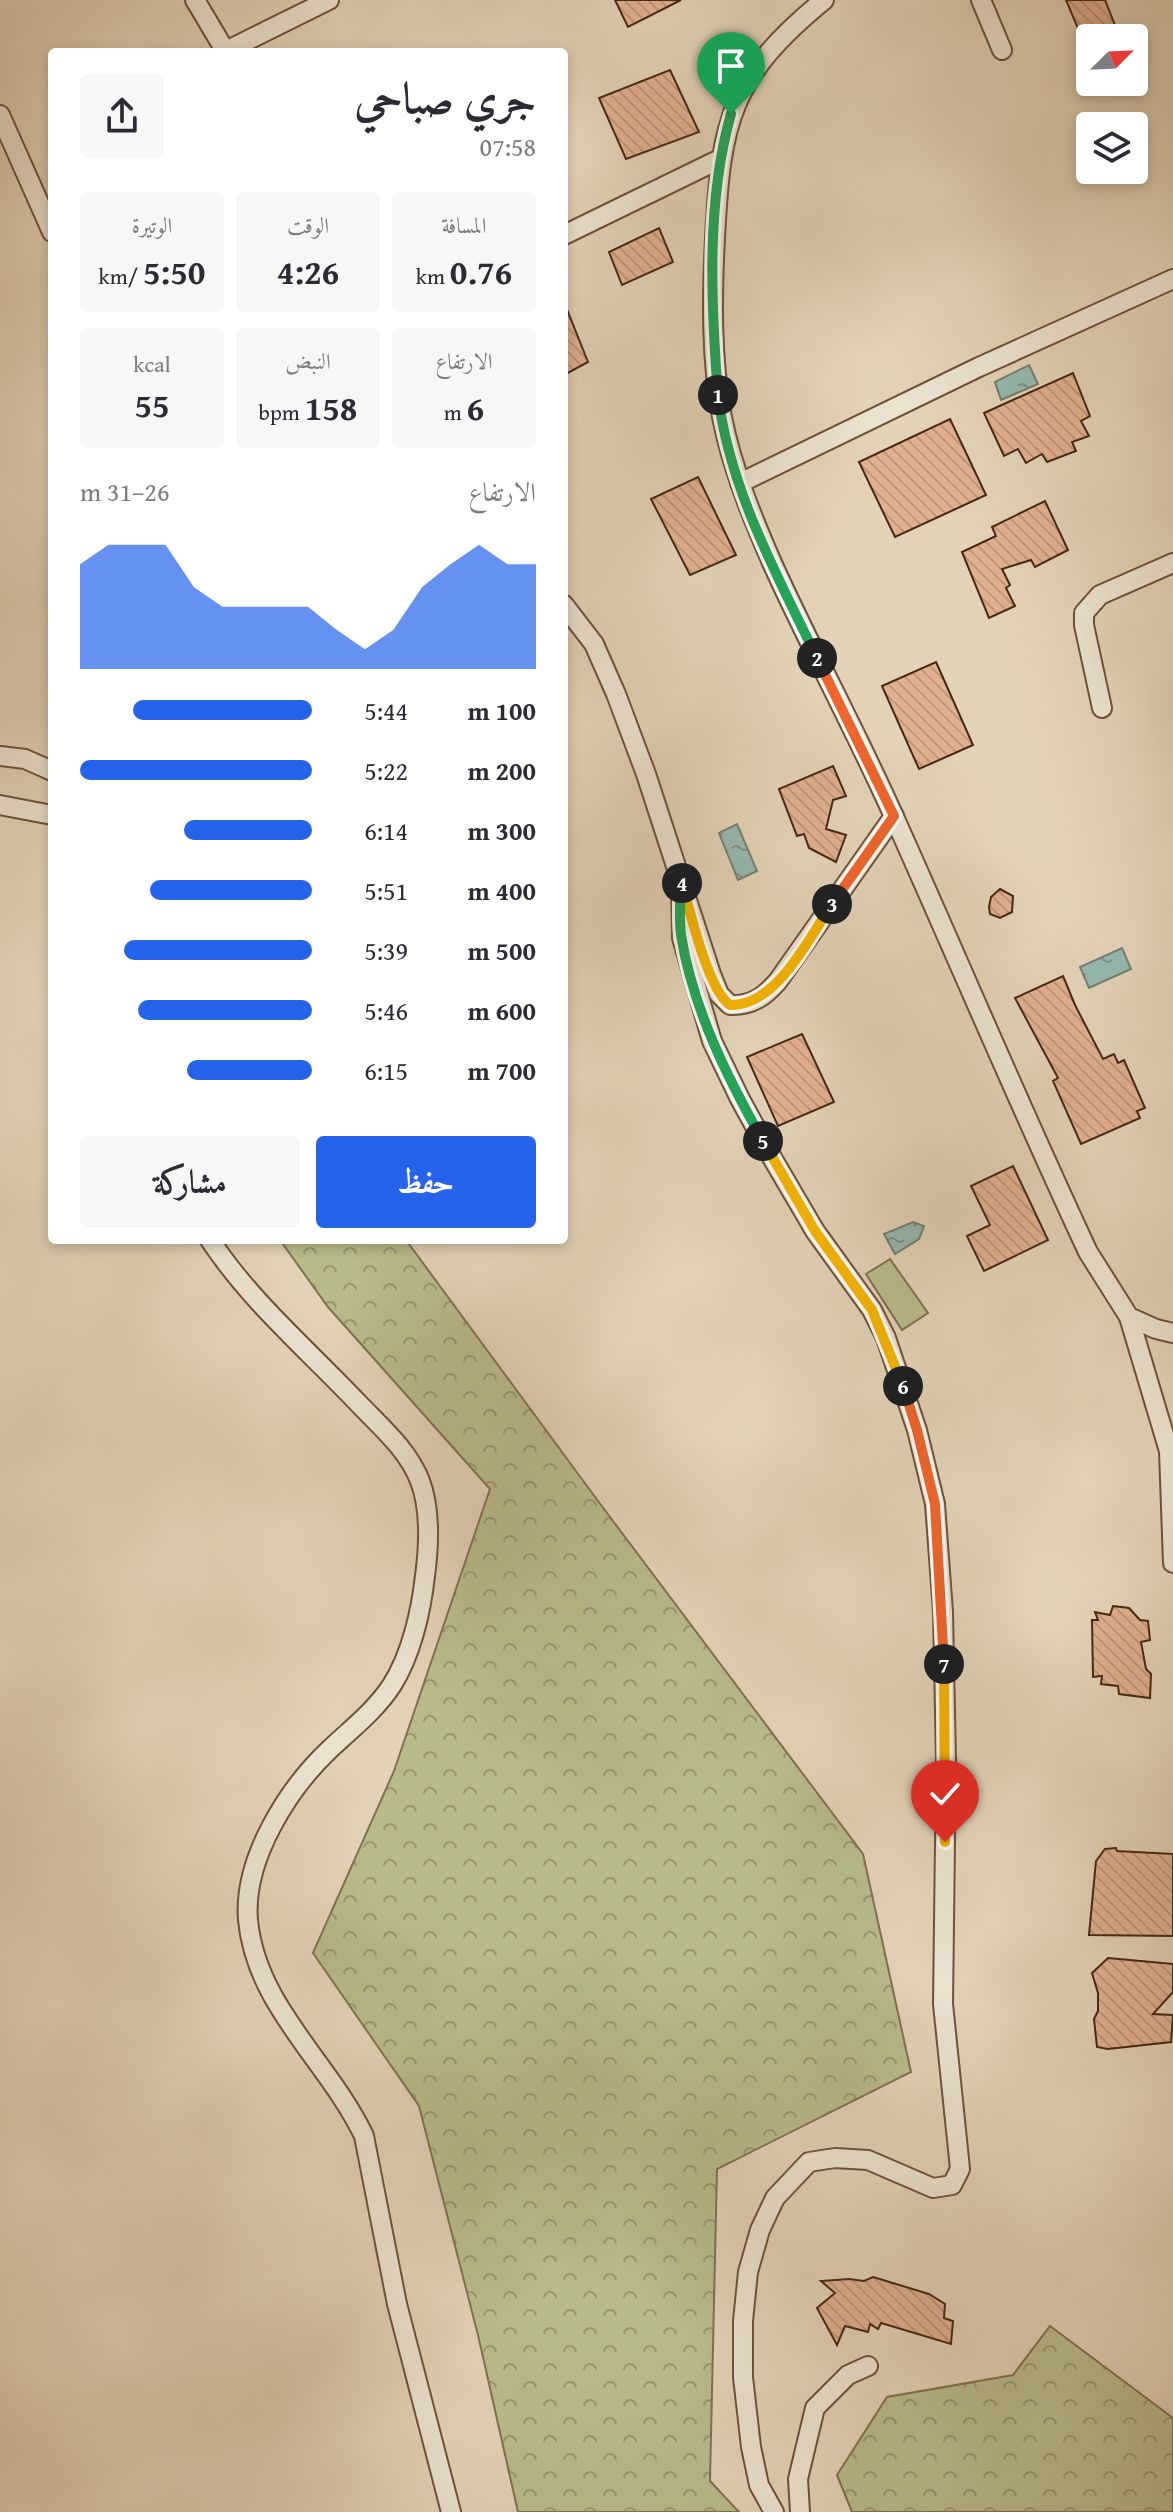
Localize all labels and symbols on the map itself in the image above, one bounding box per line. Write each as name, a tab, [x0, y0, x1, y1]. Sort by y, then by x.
north arrow	[1076, 24, 1148, 96]
pin	[697, 32, 765, 114]
pin: 1	[698, 375, 738, 415]
pin: 2	[797, 638, 837, 678]
pin: 4	[662, 863, 702, 903]
pin: 3	[812, 884, 852, 924]
pin: 5	[743, 1121, 783, 1161]
pin: 6	[883, 1366, 923, 1406]
pin: 7	[924, 1644, 964, 1684]
pin	[911, 1760, 979, 1842]

